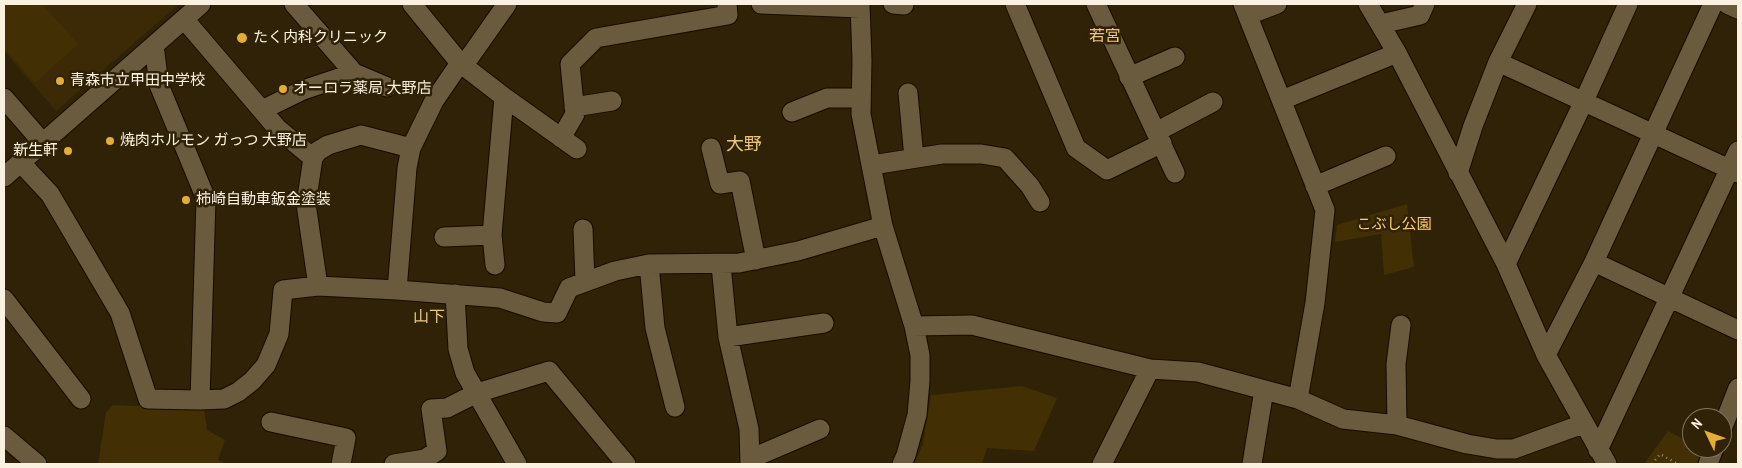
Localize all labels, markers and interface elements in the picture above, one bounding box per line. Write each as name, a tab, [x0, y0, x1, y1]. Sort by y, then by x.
district label: 若宮	[1089, 27, 1121, 47]
place label: たく内科クリニック	[253, 29, 388, 47]
marker: たく内科クリニック	[235, 31, 249, 45]
place label: 青森市立甲田中学校	[70, 72, 205, 90]
marker: 青森市立甲田中学校	[54, 75, 66, 87]
place label: オーロラ薬局 大野店	[293, 80, 431, 98]
marker: オーロラ薬局 大野店	[277, 83, 289, 95]
place label: 焼肉ホルモン ガっつ 大野店	[120, 132, 307, 150]
district label: 大野	[726, 134, 762, 156]
marker: 焼肉ホルモン ガっつ 大野店	[104, 135, 116, 147]
place label: 新生軒	[13, 142, 58, 160]
marker: 新生軒	[62, 145, 74, 157]
place label: 柿崎自動車鈑金塗装	[196, 191, 331, 209]
marker: 柿崎自動車鈑金塗装	[180, 194, 192, 206]
park label: こぶし公園	[1357, 216, 1431, 234]
district label: 山下	[413, 308, 445, 328]
north arrow	[1682, 408, 1732, 458]
text: N	[1687, 415, 1706, 433]

